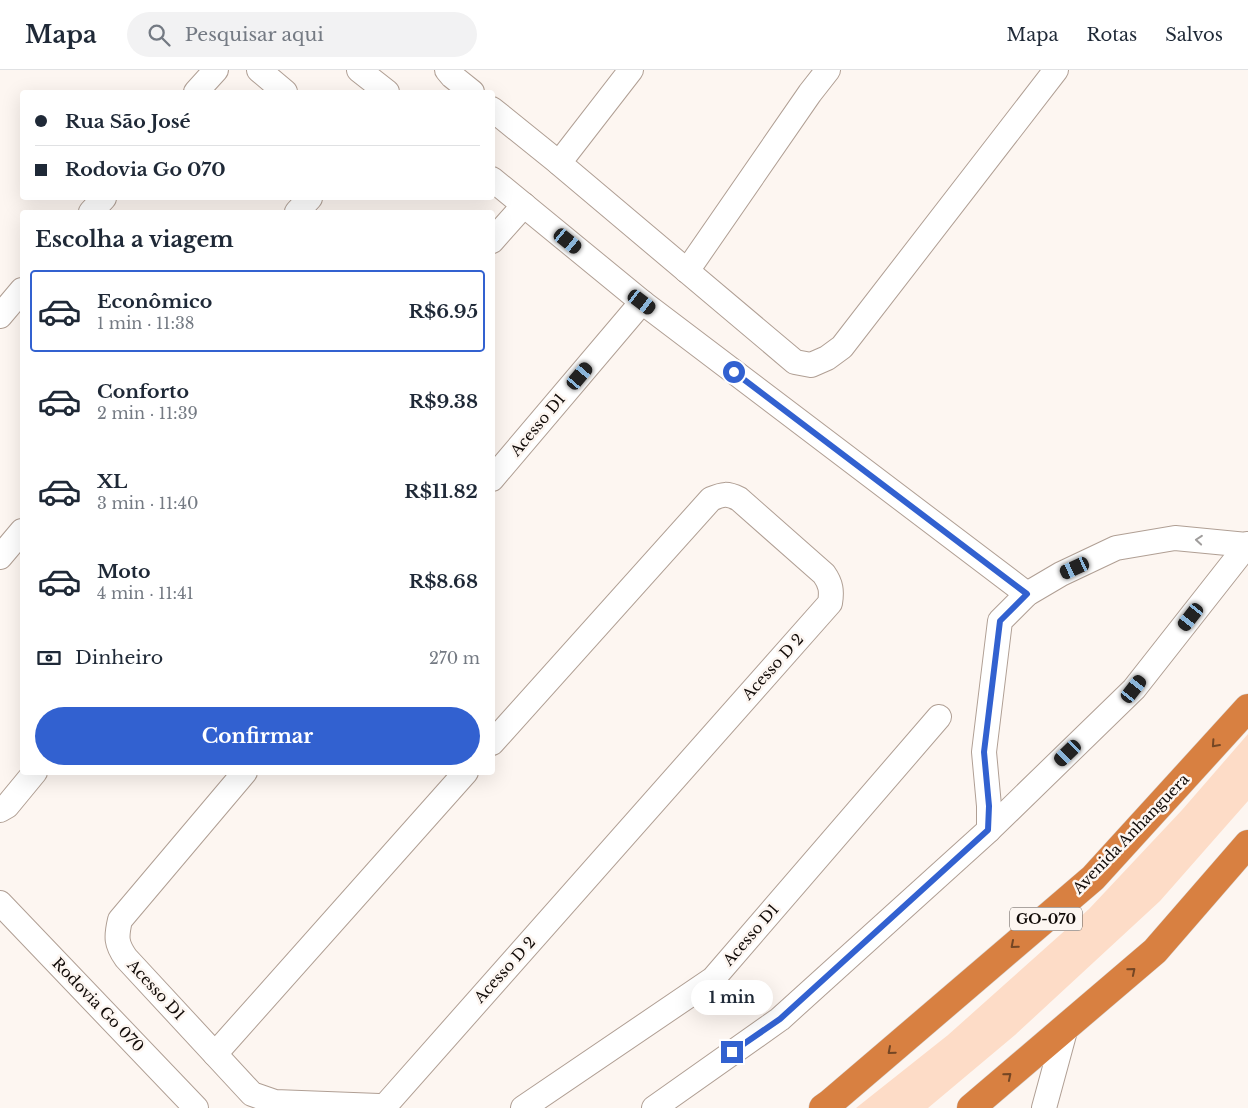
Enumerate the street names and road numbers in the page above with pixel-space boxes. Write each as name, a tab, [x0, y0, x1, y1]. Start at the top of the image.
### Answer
street label: Acesso D1	[505, 390, 569, 461]
street label: Acesso D 2	[737, 630, 807, 704]
street label: Avenida Anhanguera	[1068, 769, 1193, 898]
street label: Acesso D1	[718, 900, 783, 970]
road number: GO-070	[1010, 908, 1082, 931]
street label: Acesso D 2	[469, 933, 539, 1007]
street label: Rodovia Go 070	[48, 953, 148, 1056]
street label: Acesso D1	[123, 955, 189, 1024]

